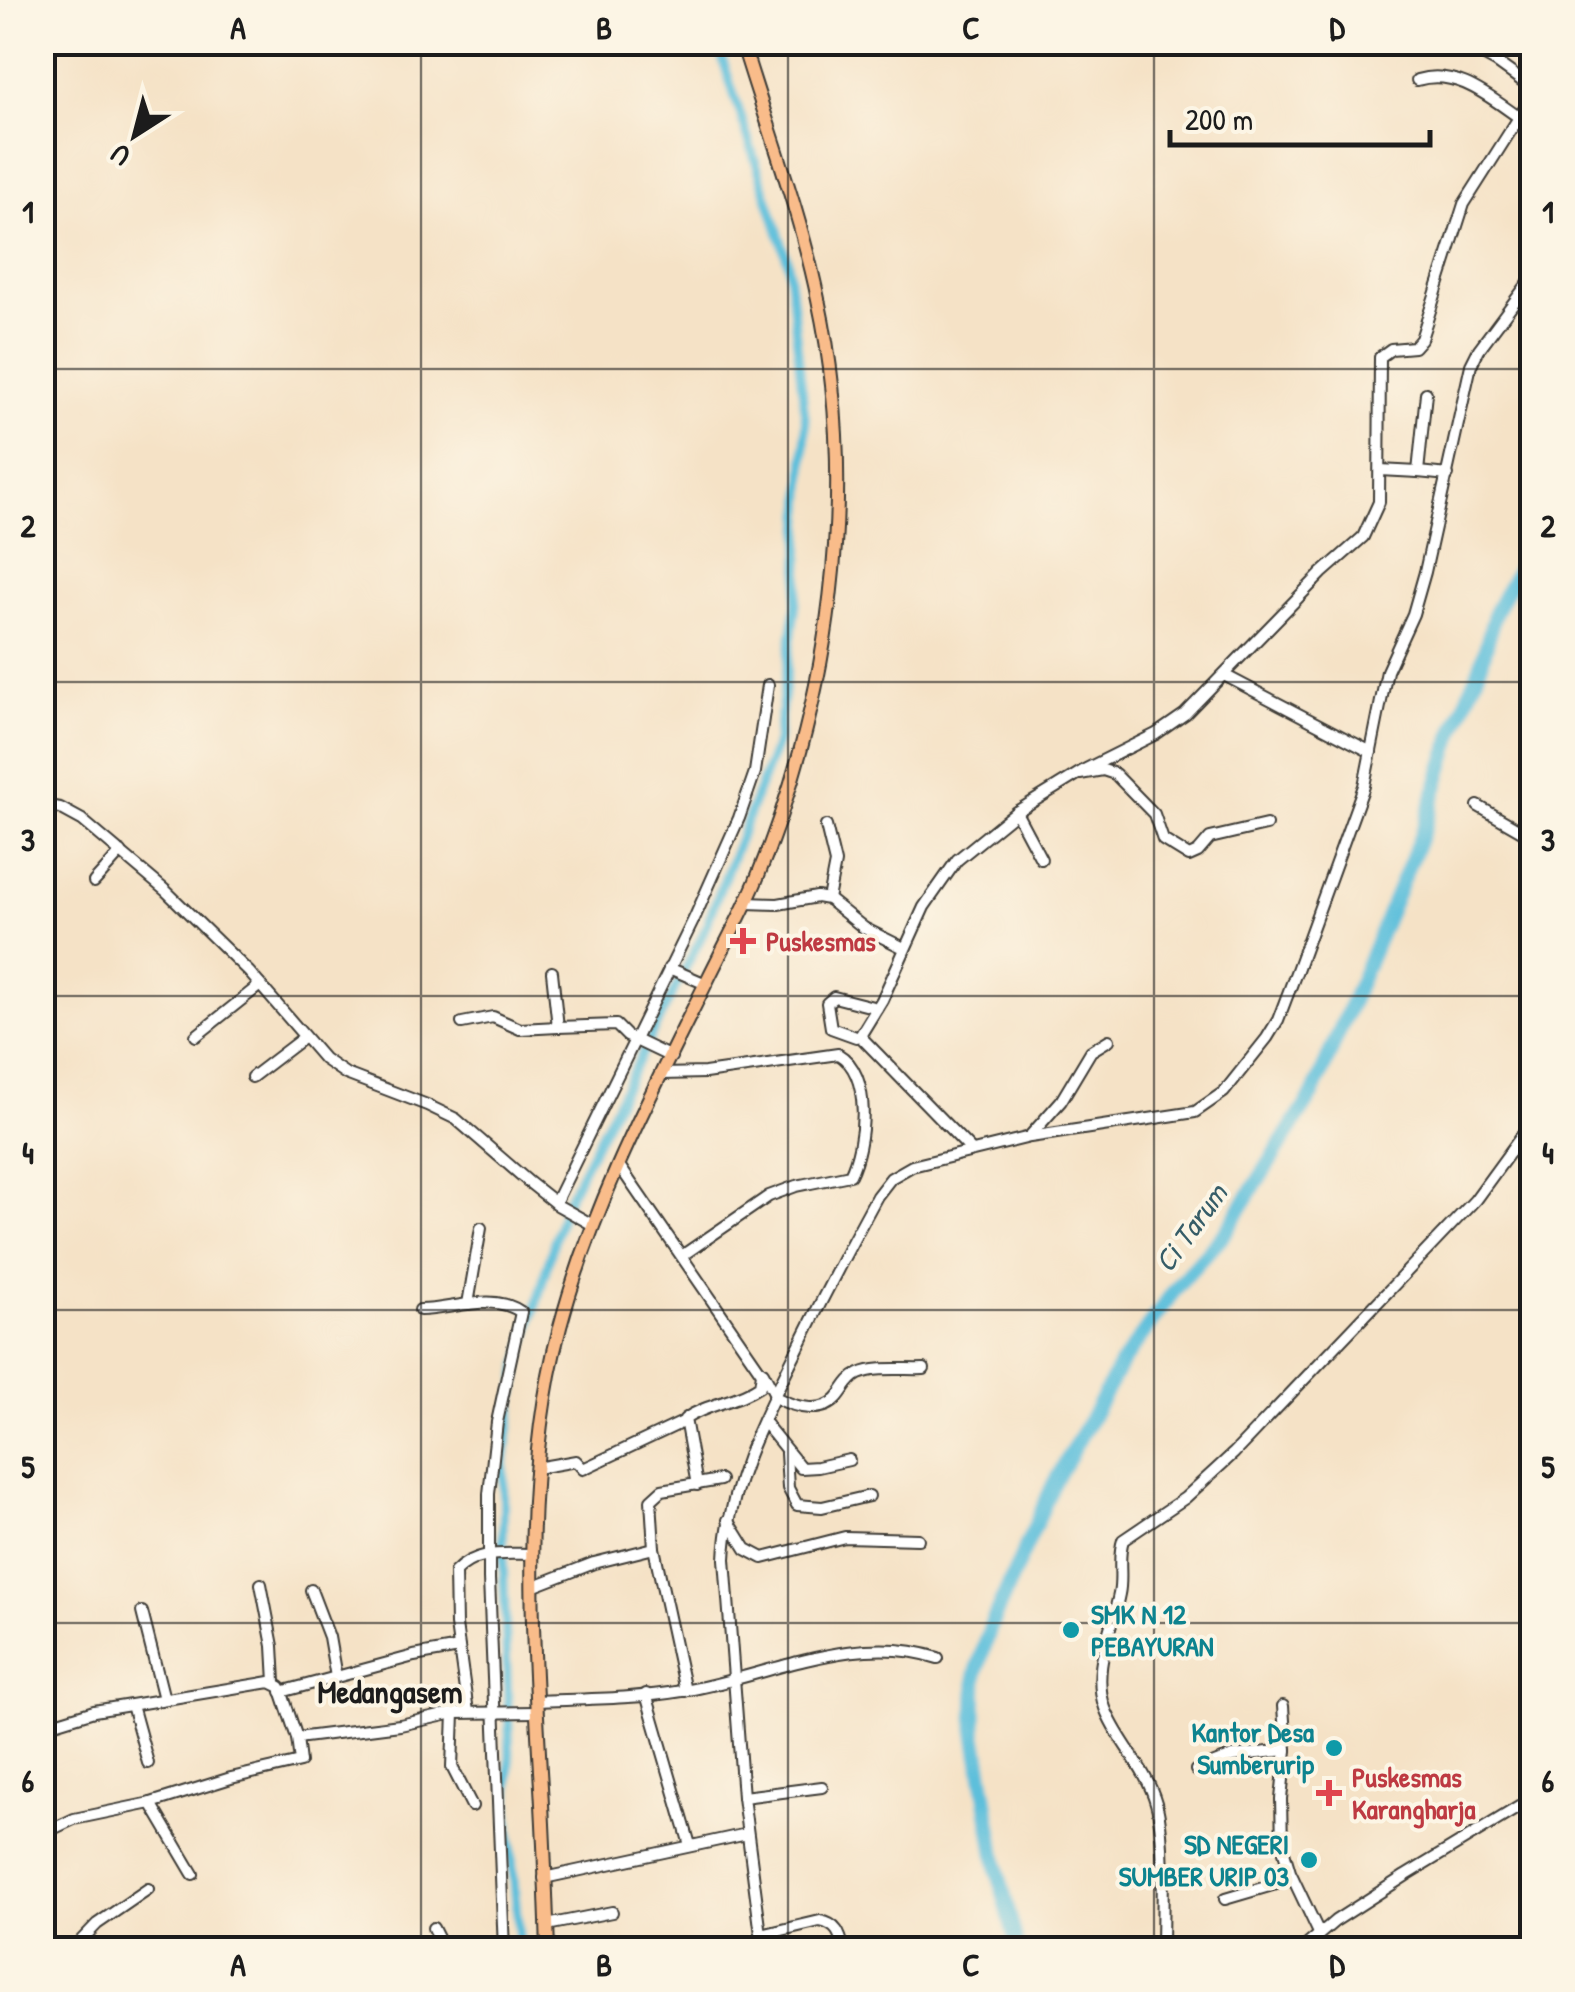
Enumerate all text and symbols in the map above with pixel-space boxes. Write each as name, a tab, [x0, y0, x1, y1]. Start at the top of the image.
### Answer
text: A	[230, 6, 246, 49]
text: B	[596, 6, 612, 49]
text: C	[962, 6, 980, 49]
text: D	[1329, 6, 1345, 49]
north arrow	[85, 85, 185, 185]
scale bar	[1170, 85, 1430, 147]
text: 200 m	[1185, 99, 1253, 139]
text: U	[103, 135, 138, 175]
text: 1	[22, 190, 34, 233]
text: 1	[1542, 190, 1554, 233]
text: 2	[21, 504, 37, 547]
text: 2	[1541, 504, 1557, 547]
text: 3	[21, 818, 35, 861]
text: 3	[1541, 818, 1555, 861]
place label: Puskesmas	[766, 922, 876, 960]
marker: Puskesmas	[730, 928, 756, 954]
text: 4	[22, 1131, 34, 1174]
text: 4	[1542, 1131, 1554, 1174]
water label: Ci Tarum	[1145, 1174, 1237, 1280]
text: 5	[21, 1445, 35, 1488]
text: 5	[1541, 1445, 1555, 1488]
place label: SMK N 12 PEBAYURAN	[1091, 1595, 1214, 1665]
marker: SMK N 12 PEBAYURAN	[1060, 1619, 1082, 1641]
district label: Medangasem	[318, 1670, 463, 1714]
place label: Kantor Desa Sumberurip	[1191, 1713, 1315, 1784]
marker: Kantor Desa Sumberurip	[1323, 1737, 1345, 1759]
place label: Puskesmas Karangharja	[1352, 1758, 1476, 1829]
text: 6	[22, 1759, 35, 1802]
text: 6	[1542, 1759, 1555, 1802]
marker: Puskesmas Karangharja	[1316, 1780, 1342, 1806]
place label: SD NEGERI SUMBER URIP 03	[1119, 1825, 1289, 1895]
marker: SD NEGERI SUMBER URIP 03	[1298, 1849, 1320, 1871]
text: A	[230, 1943, 246, 1986]
text: B	[596, 1943, 612, 1986]
text: C	[962, 1943, 980, 1986]
text: D	[1329, 1943, 1345, 1986]

